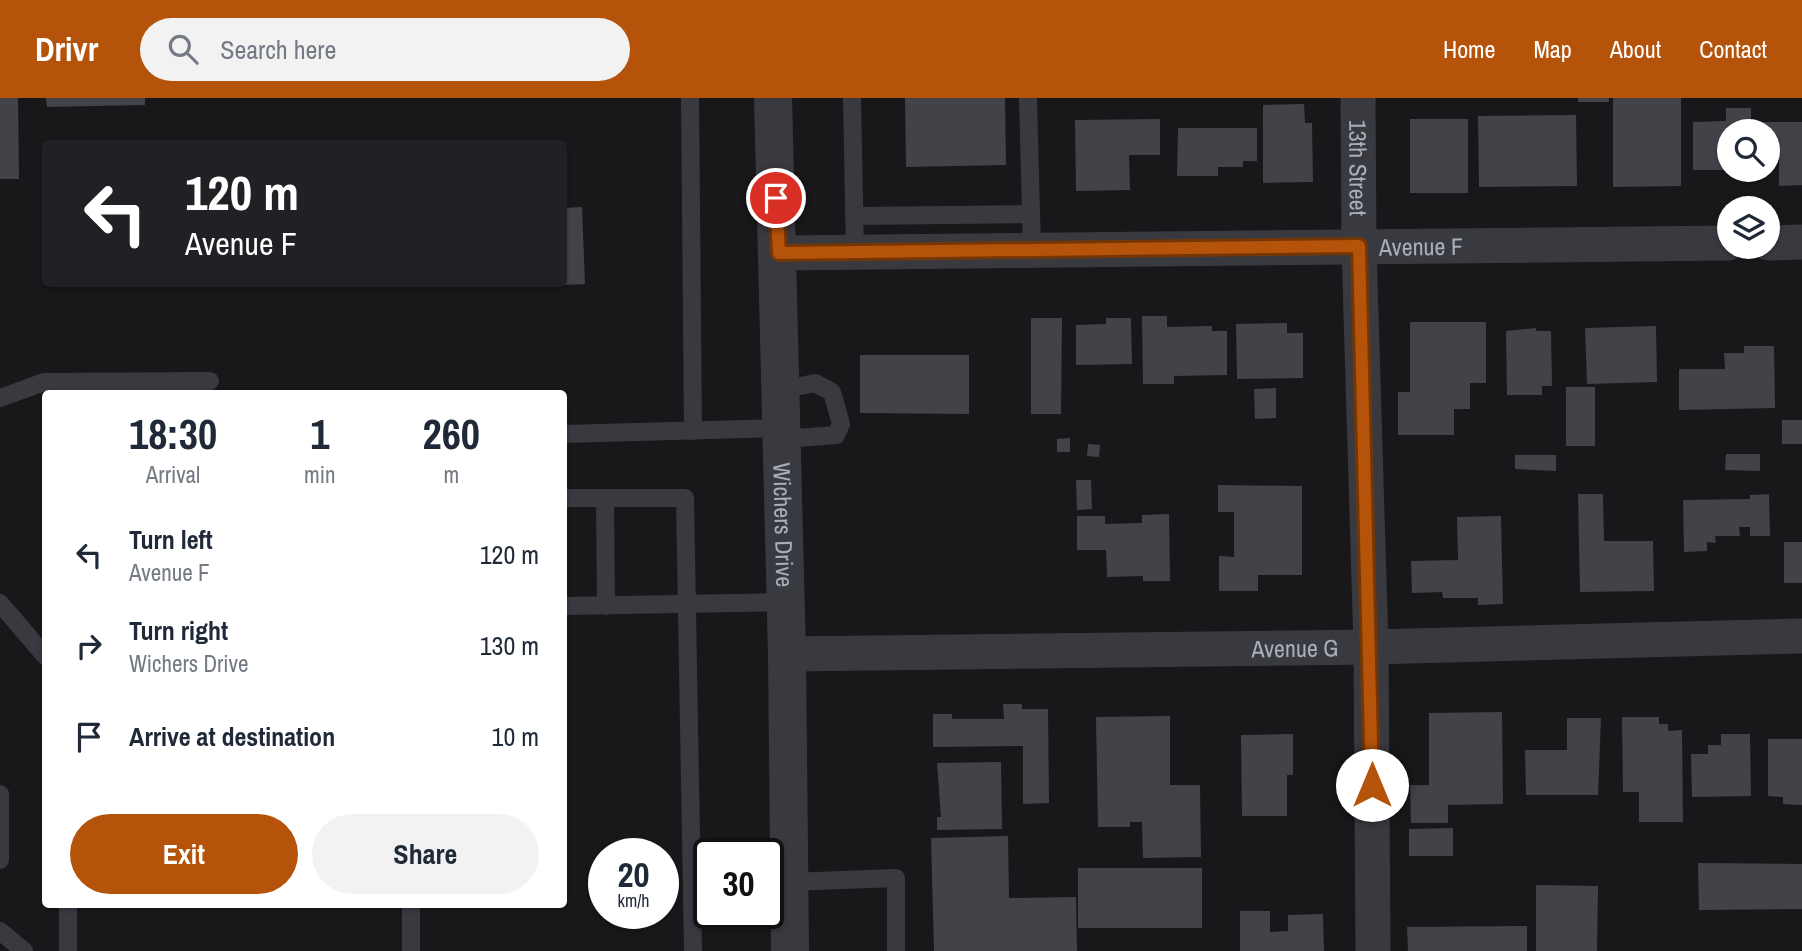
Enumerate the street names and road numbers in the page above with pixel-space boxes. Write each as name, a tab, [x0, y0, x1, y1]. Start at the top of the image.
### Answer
street label: 13th Street	[1342, 120, 1375, 217]
street label: Avenue F	[1378, 230, 1463, 263]
street label: Wichers Drive	[766, 462, 801, 588]
street label: Avenue G	[1250, 631, 1339, 664]

